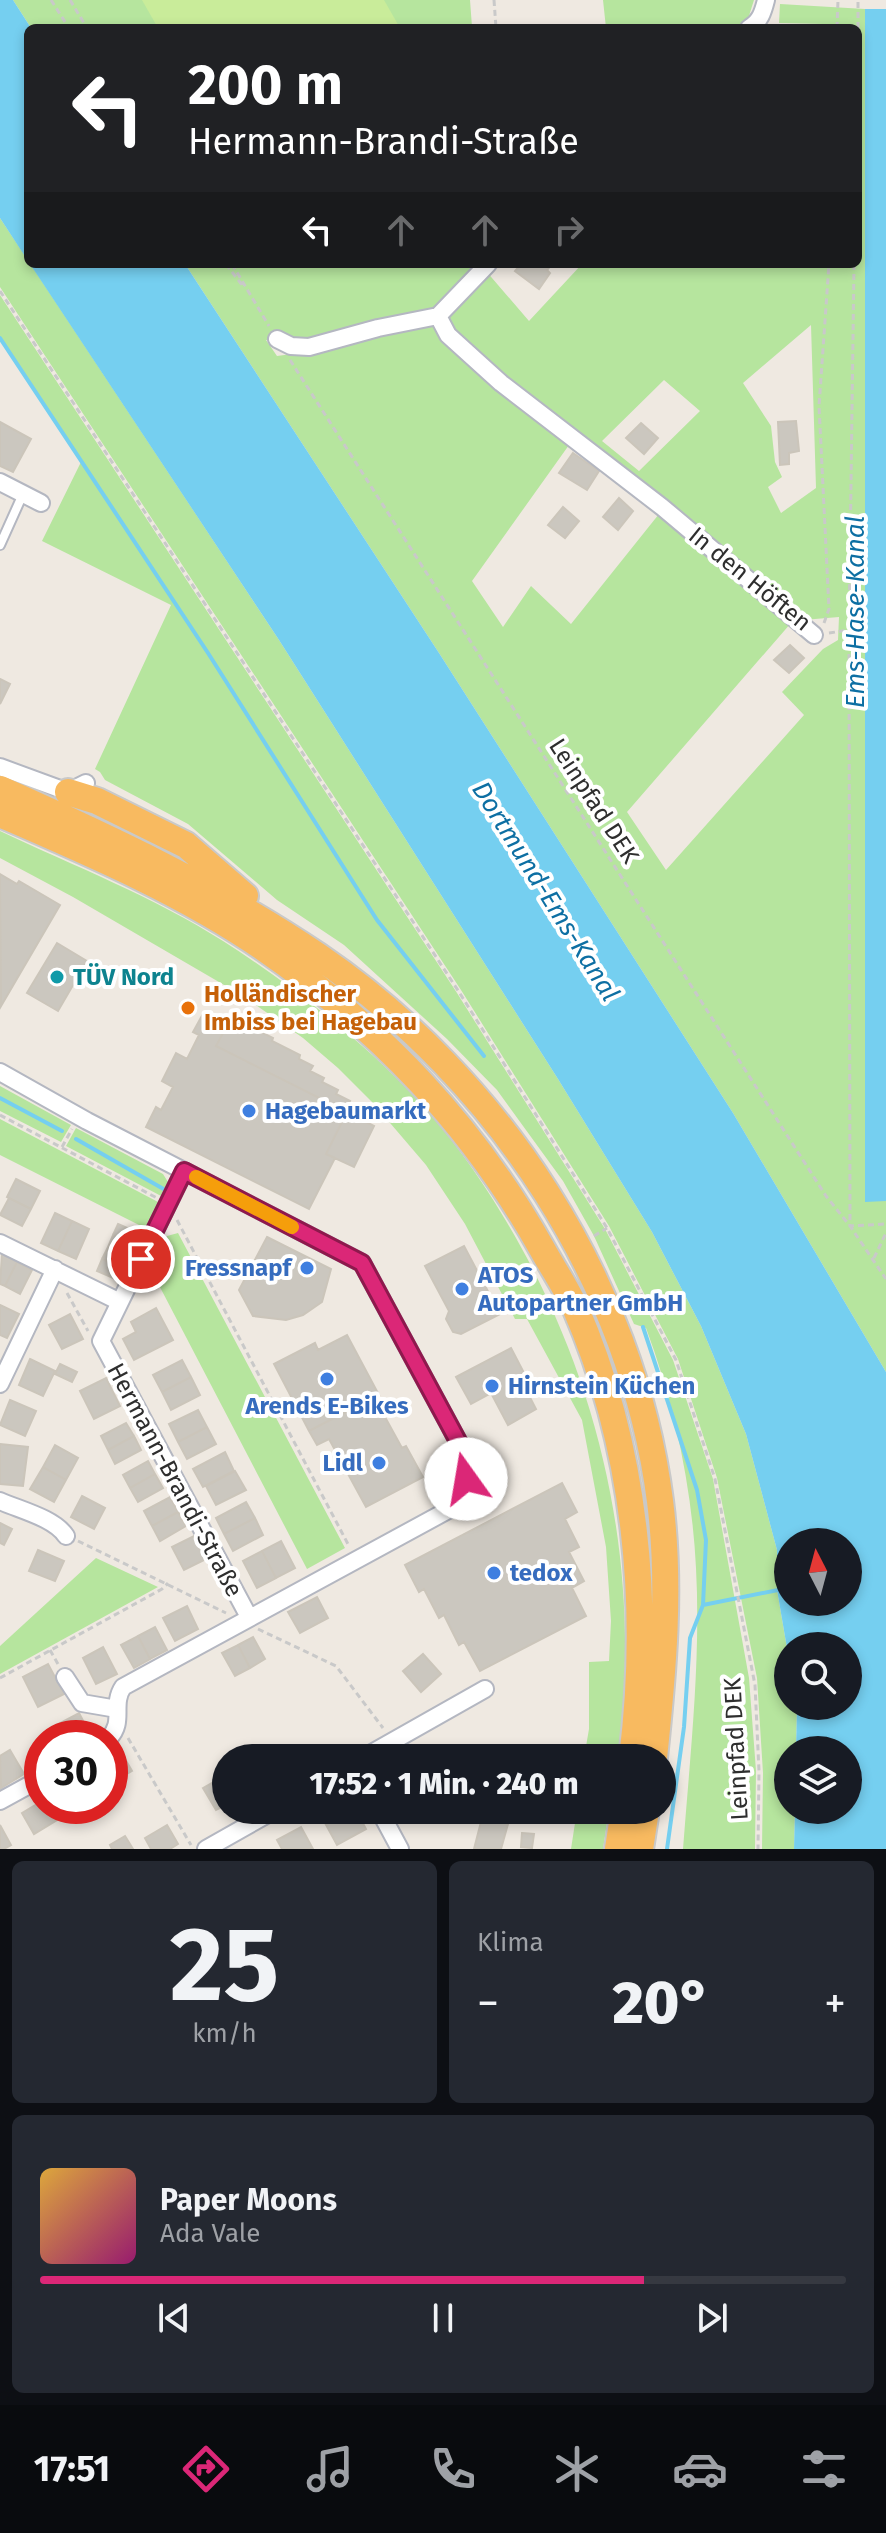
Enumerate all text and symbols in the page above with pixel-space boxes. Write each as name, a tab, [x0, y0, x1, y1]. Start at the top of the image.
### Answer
text: 200 m	[188, 52, 343, 119]
icon: left	[56, 56, 160, 160]
text: Hermann-Brandi-Straße	[188, 120, 579, 164]
icon: left	[295, 208, 339, 252]
icon: ahead	[379, 208, 423, 252]
icon: ahead	[463, 208, 507, 252]
icon: right	[547, 208, 591, 252]
water label: Ems-Hase-Kanal	[840, 516, 871, 708]
street label: In den Höften	[683, 521, 817, 637]
street label: Leinpfad DEK	[543, 733, 645, 869]
water label: Dortmund-Ems-Kanal	[465, 776, 626, 1007]
place label: TÜV Nord	[73, 963, 174, 991]
marker: TÜV Nord	[48, 968, 66, 986]
place label: Holländischer Imbiss bei Hagebau	[204, 980, 417, 1036]
marker: Holländischer Imbiss bei Hagebau	[179, 999, 197, 1017]
place label: Hagebaumarkt	[265, 1097, 427, 1125]
marker: Hagebaumarkt	[240, 1102, 258, 1120]
pin	[107, 1225, 175, 1293]
icon: arrive	[119, 1237, 163, 1281]
place label: Fressnapf	[185, 1254, 293, 1282]
marker: Fressnapf	[298, 1259, 316, 1277]
place label: ATOS Autopartner GmbH	[477, 1261, 683, 1317]
marker: ATOS Autopartner GmbH	[453, 1280, 471, 1298]
street label: Hermann-Brandi-Straße	[101, 1358, 249, 1602]
marker: Arends E-Bikes	[318, 1370, 336, 1388]
place label: Hirnstein Küchen	[508, 1372, 695, 1400]
marker: Hirnstein Küchen	[483, 1377, 501, 1395]
place label: Arends E-Bikes	[244, 1392, 409, 1420]
position arrow	[424, 1437, 508, 1521]
place label: Lidl	[322, 1449, 364, 1477]
marker: Lidl	[370, 1454, 388, 1472]
north arrow	[774, 1528, 862, 1616]
map controls	[774, 1528, 862, 1824]
place label: tedox	[510, 1559, 573, 1587]
marker: tedox	[485, 1564, 503, 1582]
button: search	[774, 1632, 862, 1720]
street label: Leinpfad DEK	[718, 1676, 754, 1821]
speed limit sign: 30	[24, 1720, 128, 1824]
button: layers	[774, 1736, 862, 1824]
text: 17:52 · 1 Min. · 240 m	[310, 1766, 578, 1802]
text: 25	[170, 1903, 279, 2028]
text: Klima	[477, 1927, 544, 1958]
text: 20°	[612, 1967, 711, 2039]
text: −	[477, 1977, 499, 2030]
text: +	[824, 1977, 846, 2030]
text: km/h	[192, 2018, 257, 2049]
text: Paper Moons	[160, 2182, 337, 2218]
text: Ada Vale	[160, 2218, 260, 2249]
icon: previous	[152, 2296, 196, 2340]
icon: pause	[421, 2296, 465, 2340]
icon: next	[690, 2296, 734, 2340]
icon: directions	[178, 2441, 234, 2497]
icon: music	[302, 2441, 358, 2497]
icon: phone	[425, 2441, 481, 2497]
icon: climate	[549, 2441, 605, 2497]
icon: car	[672, 2441, 728, 2497]
icon: filters	[796, 2441, 852, 2497]
text: 17:51	[34, 2447, 110, 2491]

